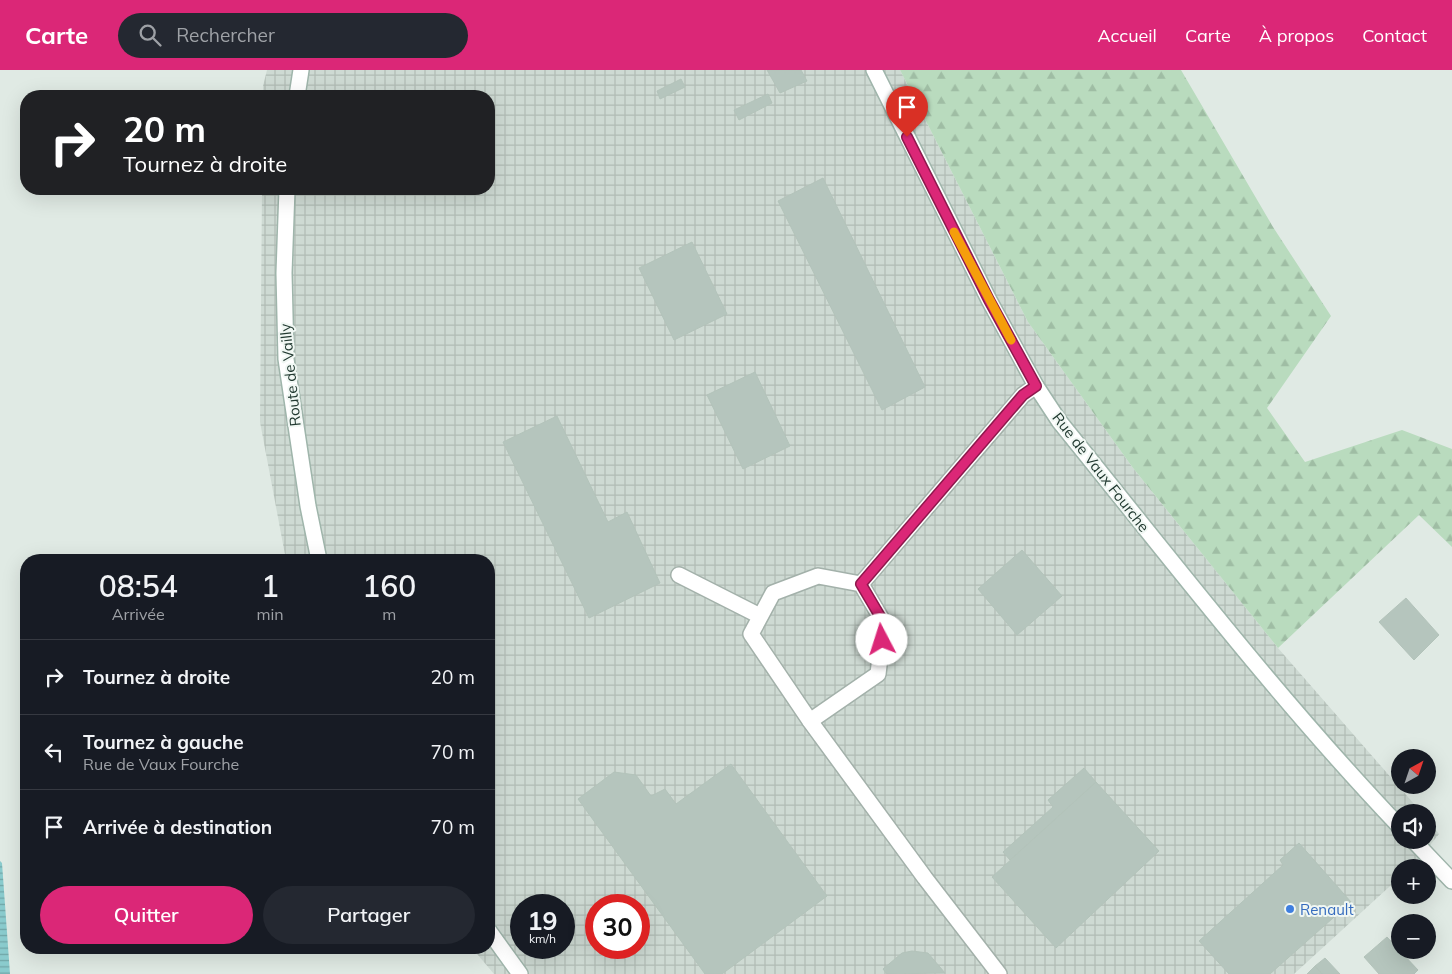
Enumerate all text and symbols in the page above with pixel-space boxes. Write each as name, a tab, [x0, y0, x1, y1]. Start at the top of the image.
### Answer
search box	[118, 13, 468, 58]
text: Carte	[25, 20, 88, 50]
icon: search	[136, 21, 164, 49]
text: Rechercher	[176, 23, 275, 47]
text: Accueil	[1097, 24, 1157, 47]
text: Carte	[1185, 24, 1231, 47]
text: À propos	[1259, 24, 1334, 47]
text: Contact	[1362, 24, 1427, 47]
pin	[886, 86, 928, 137]
icon: arrive	[893, 93, 921, 121]
text: 20 m	[123, 107, 206, 151]
icon: right	[40, 110, 105, 175]
text: Tournez à droite	[123, 150, 287, 178]
street label: Route de Vailly	[275, 323, 305, 427]
street label: Rue de Vaux Fourche	[1048, 408, 1154, 536]
text: 08:54	[99, 567, 178, 605]
text: 1	[261, 567, 279, 605]
text: 160	[362, 567, 416, 605]
text: Arrivée	[112, 604, 165, 624]
text: min	[256, 604, 284, 624]
text: m	[382, 604, 396, 624]
position arrow	[855, 613, 907, 665]
icon: right	[40, 663, 68, 691]
text: Tournez à droite	[83, 665, 230, 689]
text: 20 m	[431, 665, 475, 689]
text: Tournez à gauche	[83, 730, 244, 754]
icon: left	[40, 738, 68, 766]
text: 70 m	[431, 740, 475, 764]
north arrow	[1391, 749, 1436, 794]
map controls	[1391, 749, 1436, 959]
text: Rue de Vaux Fourche	[83, 754, 239, 774]
button: sound	[1391, 804, 1436, 849]
icon: arrive	[40, 813, 68, 841]
text: Arrivée à destination	[83, 815, 272, 839]
text: 70 m	[431, 815, 475, 839]
button: +	[1391, 859, 1436, 904]
button: Quitter	[40, 886, 253, 944]
button: Partager	[263, 886, 475, 944]
speed limit sign: 30	[585, 894, 650, 959]
place label: Renault	[1300, 900, 1354, 919]
marker: Renault	[1284, 903, 1296, 915]
text: 19	[527, 905, 558, 936]
button: −	[1391, 914, 1436, 959]
text: km/h	[529, 931, 556, 946]

